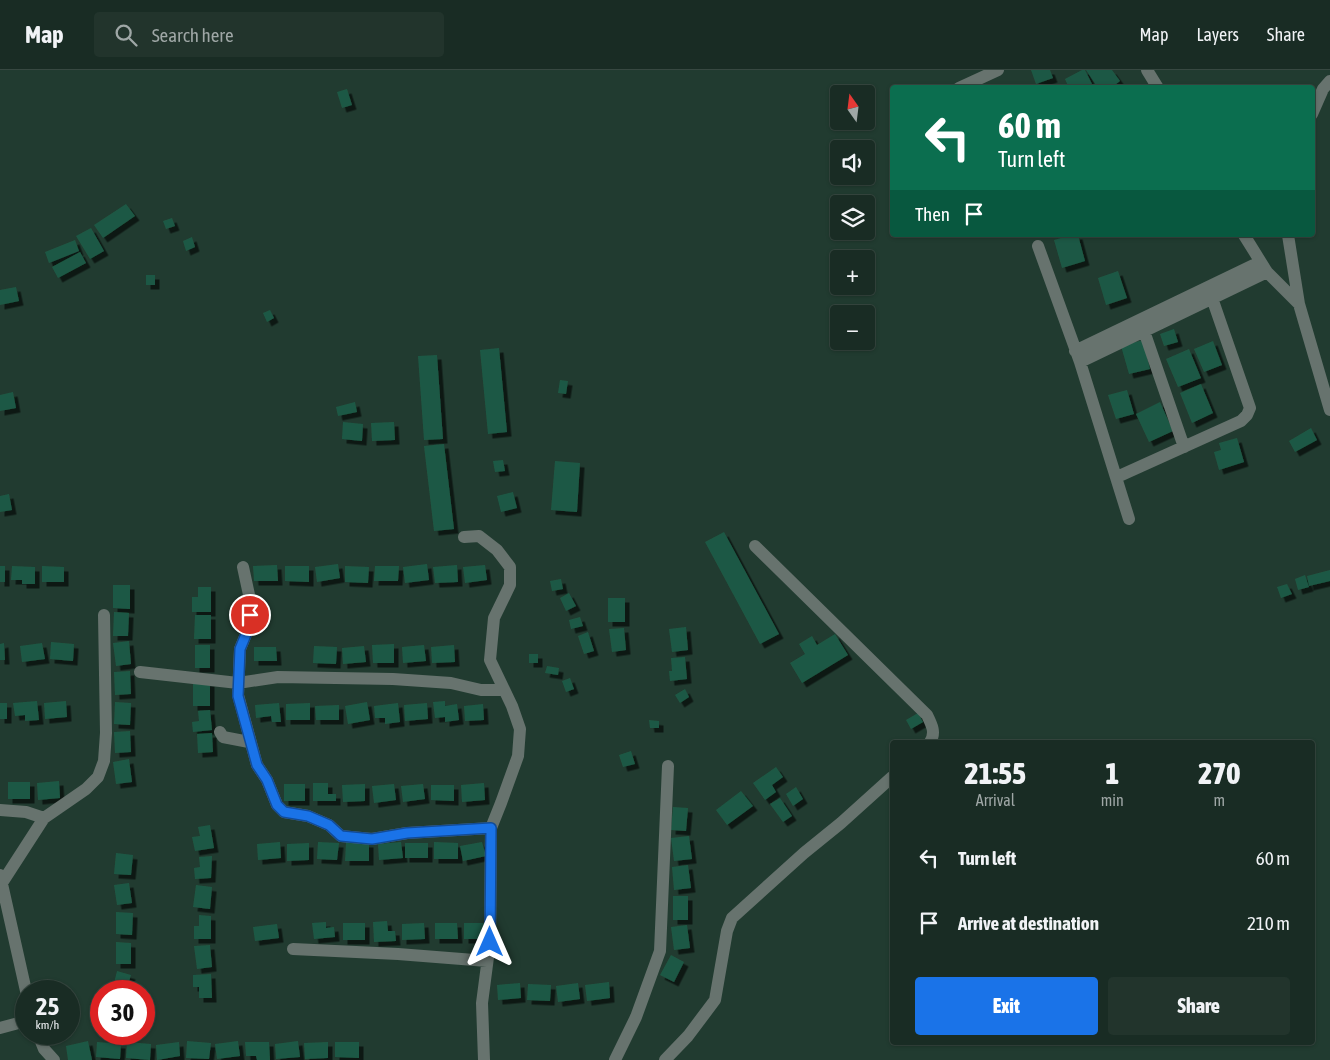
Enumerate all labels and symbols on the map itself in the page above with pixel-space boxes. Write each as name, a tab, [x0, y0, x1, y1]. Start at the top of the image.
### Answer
north arrow	[830, 85, 875, 130]
pin	[229, 594, 271, 636]
position arrow	[463, 915, 515, 967]
speed limit sign: 30	[90, 980, 155, 1045]

